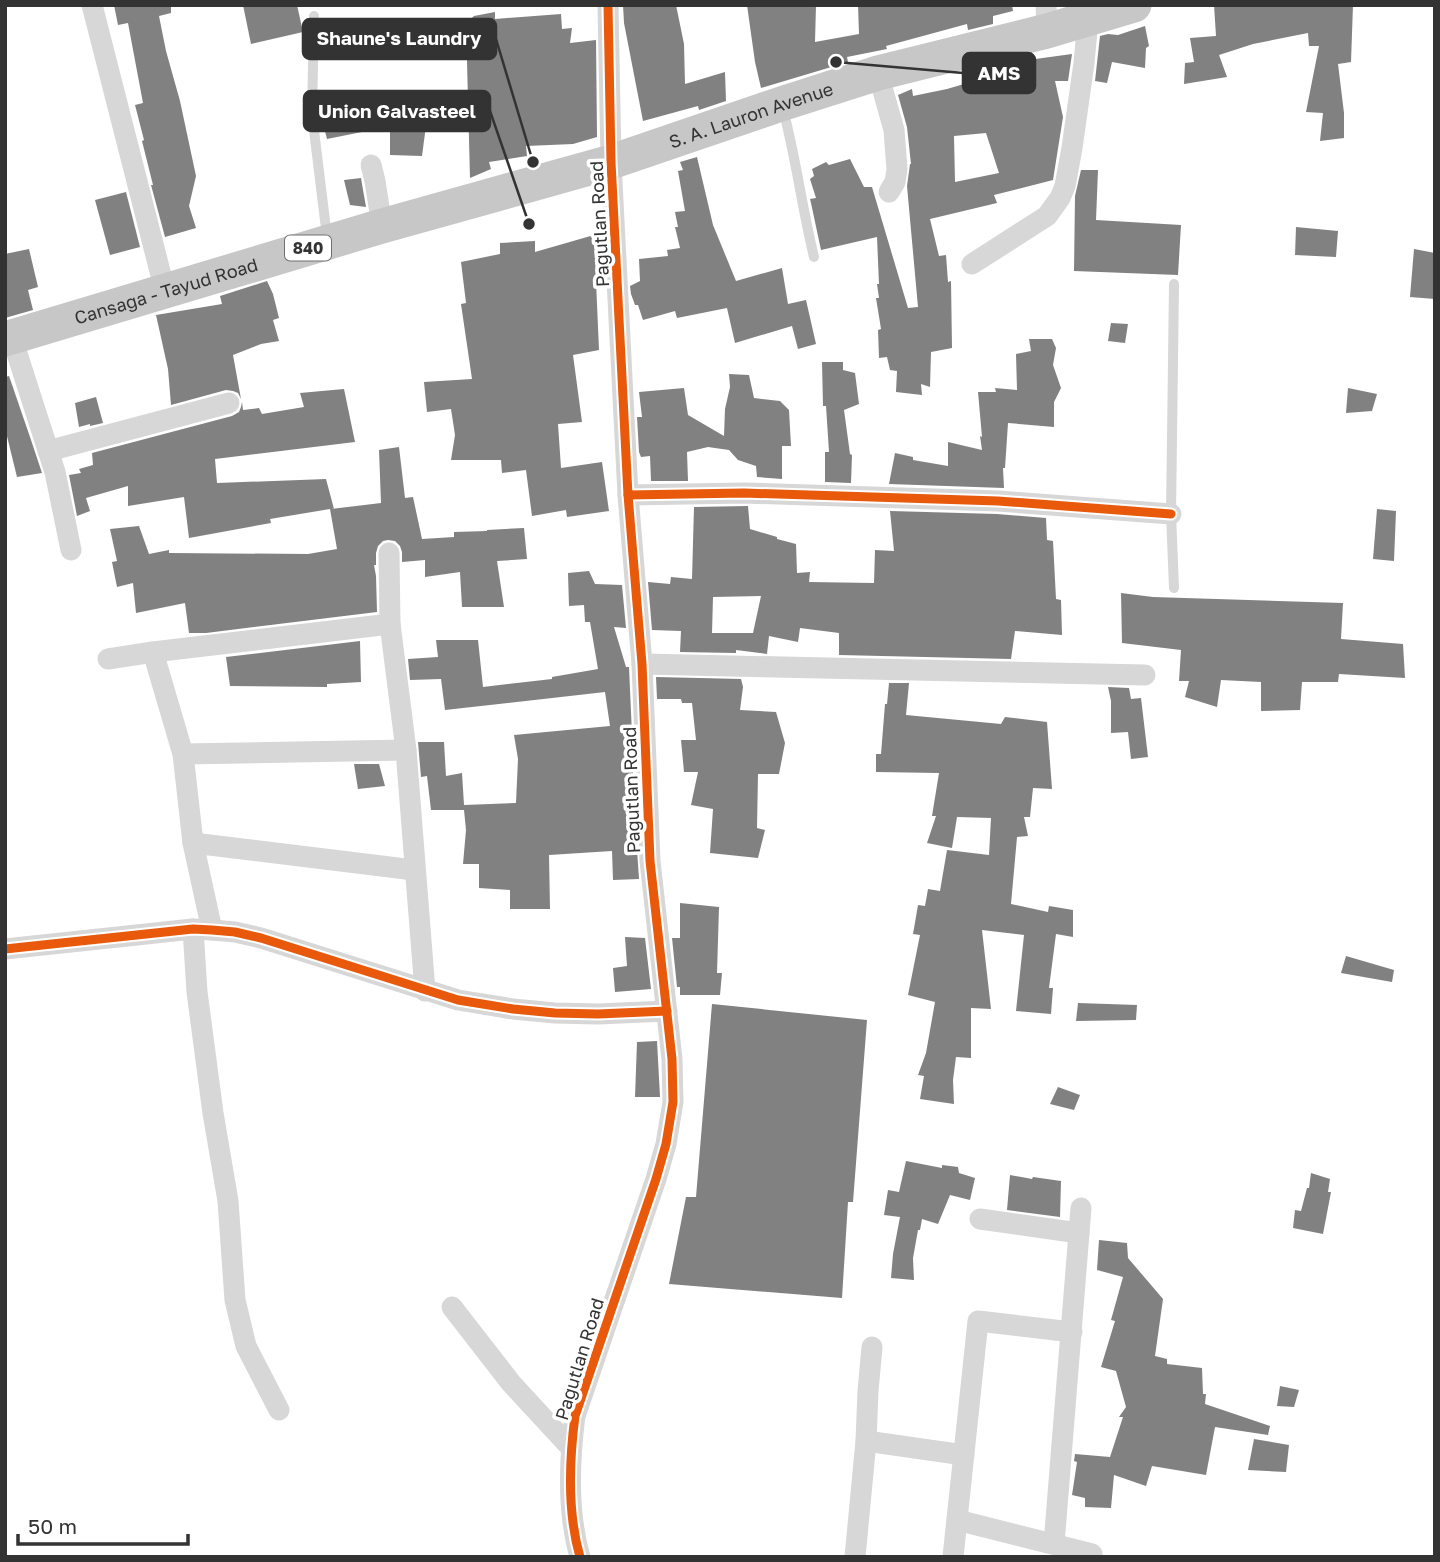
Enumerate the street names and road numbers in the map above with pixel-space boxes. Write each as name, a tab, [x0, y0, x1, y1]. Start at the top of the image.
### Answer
street label: S. A. Lauron Avenue	[666, 77, 836, 152]
street label: Pagutlan Road	[585, 160, 613, 288]
road number: 840	[285, 236, 331, 260]
street label: Cansaga - Tayud Road	[72, 253, 260, 329]
street label: Pagutlan Road	[618, 726, 644, 854]
street label: Pagutlan Road	[550, 1295, 608, 1423]

